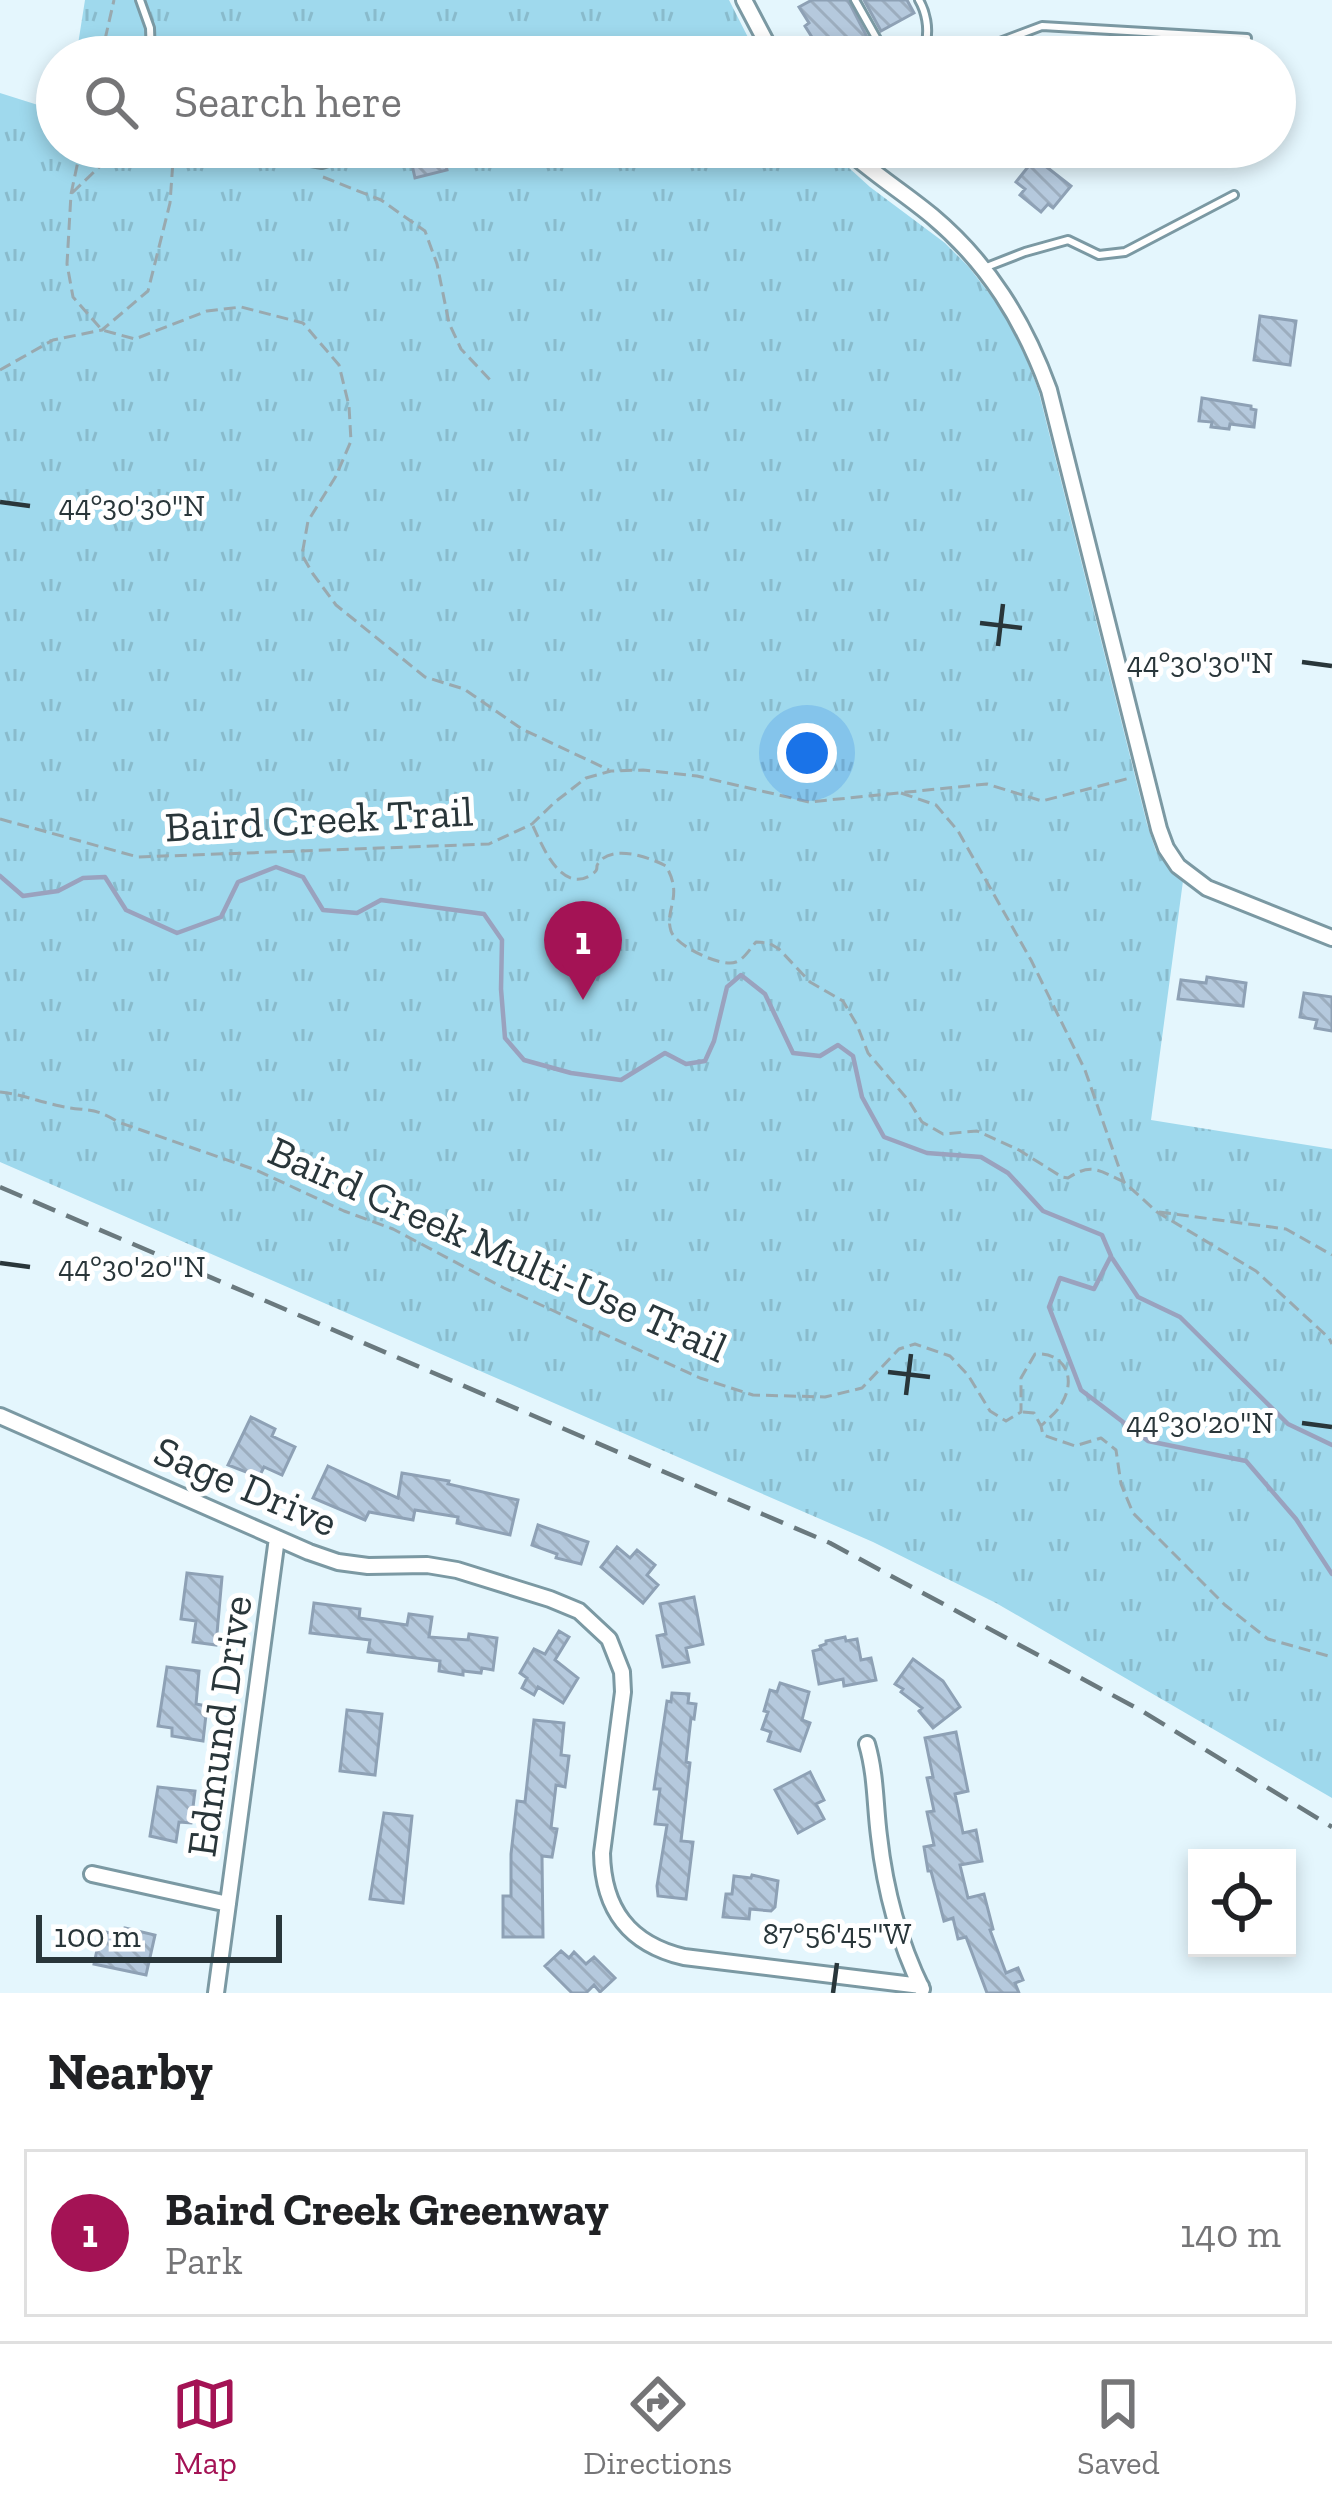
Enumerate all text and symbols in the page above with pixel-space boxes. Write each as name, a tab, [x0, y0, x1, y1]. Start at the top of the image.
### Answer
search box	[36, 36, 1296, 168]
icon: search	[78, 69, 144, 135]
text: Search here	[174, 75, 402, 129]
text: 44°30'30"N	[59, 488, 205, 524]
text: 44°30'30"N	[1127, 645, 1273, 681]
your location	[777, 723, 837, 783]
street label: Baird Creek Trail	[163, 785, 475, 853]
pin: 1	[544, 901, 622, 1000]
street label: Baird Creek Multi-Use Trail	[261, 1125, 735, 1373]
text: 44°30'20"N	[58, 1249, 206, 1285]
text: 44°30'20"N	[1126, 1405, 1274, 1441]
street label: Sage Drive	[147, 1425, 345, 1547]
street label: Edmund Drive	[175, 1592, 263, 1860]
map controls	[1188, 1849, 1296, 1957]
button: locate	[1188, 1849, 1296, 1957]
scale bar	[36, 1909, 282, 1962]
text: 100 m	[54, 1916, 141, 1955]
text: 87°56'45"W	[763, 1916, 911, 1952]
text: Nearby	[48, 2041, 213, 2102]
text: Baird Creek Greenway	[165, 2183, 609, 2237]
text: 1	[82, 2210, 98, 2257]
text: 140 m	[1180, 2210, 1281, 2257]
text: Park	[165, 2237, 242, 2284]
tab: Map	[172, 2371, 238, 2482]
tab: Directions	[583, 2371, 732, 2482]
tab: Saved	[1077, 2371, 1160, 2482]

